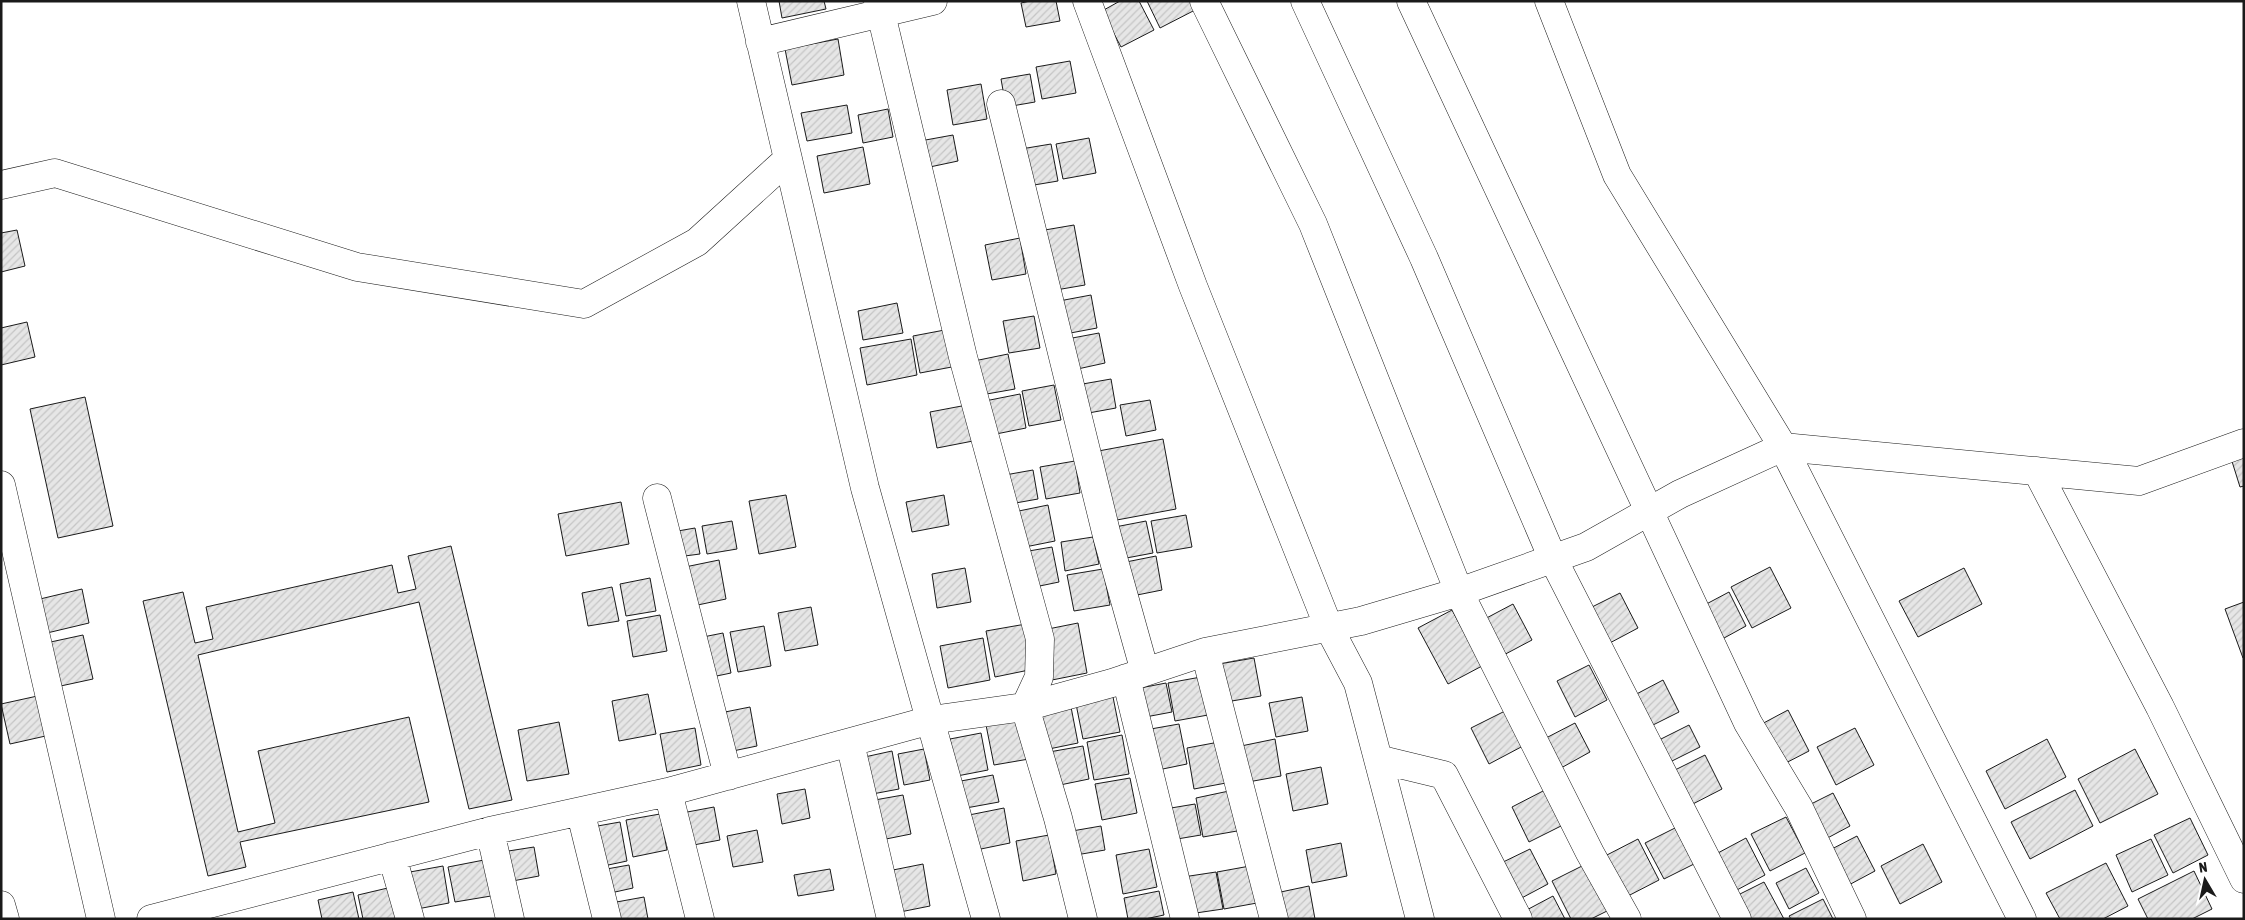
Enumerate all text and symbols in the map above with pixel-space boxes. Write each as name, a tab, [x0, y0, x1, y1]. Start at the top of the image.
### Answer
north arrow	[2180, 855, 2230, 905]
text: N	[2198, 859, 2208, 876]

